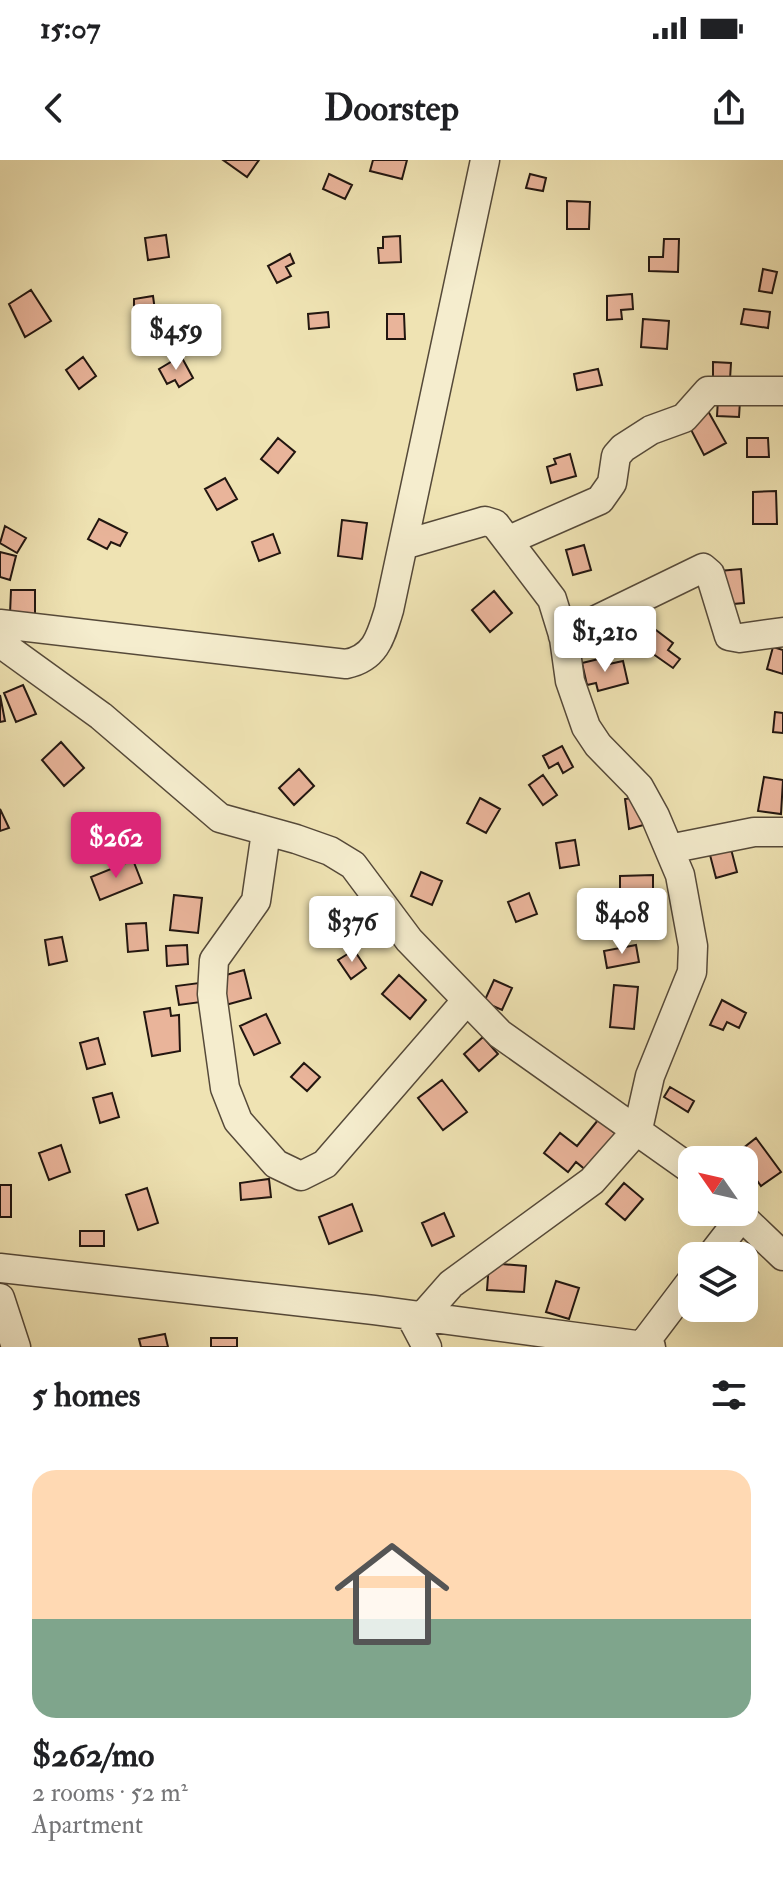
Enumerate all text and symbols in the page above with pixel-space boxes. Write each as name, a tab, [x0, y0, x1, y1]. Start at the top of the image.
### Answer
text: 15:07	[40, 10, 100, 47]
icon: back	[32, 86, 76, 130]
text: Doorstep	[324, 86, 459, 131]
icon: share	[707, 86, 751, 130]
pin: $459	[129, 304, 223, 372]
text: $459	[149, 314, 203, 346]
pin: $1,210	[540, 606, 670, 674]
text: $1,210	[572, 616, 638, 648]
pin: $262	[69, 812, 163, 880]
text: $262	[89, 822, 143, 854]
pin: $408	[575, 888, 669, 956]
pin: $376	[305, 896, 399, 964]
text: $408	[595, 898, 649, 930]
text: $376	[327, 906, 377, 938]
north arrow	[678, 1146, 758, 1226]
map controls	[678, 1146, 758, 1322]
button: layers	[678, 1242, 758, 1322]
icon: filters	[707, 1373, 751, 1417]
text: 5 homes	[32, 1374, 140, 1417]
icon: home	[320, 1522, 464, 1666]
text: $262/mo	[32, 1734, 154, 1777]
text: 2 rooms · 52 m²	[32, 1777, 188, 1809]
text: Apartment	[32, 1809, 143, 1841]

